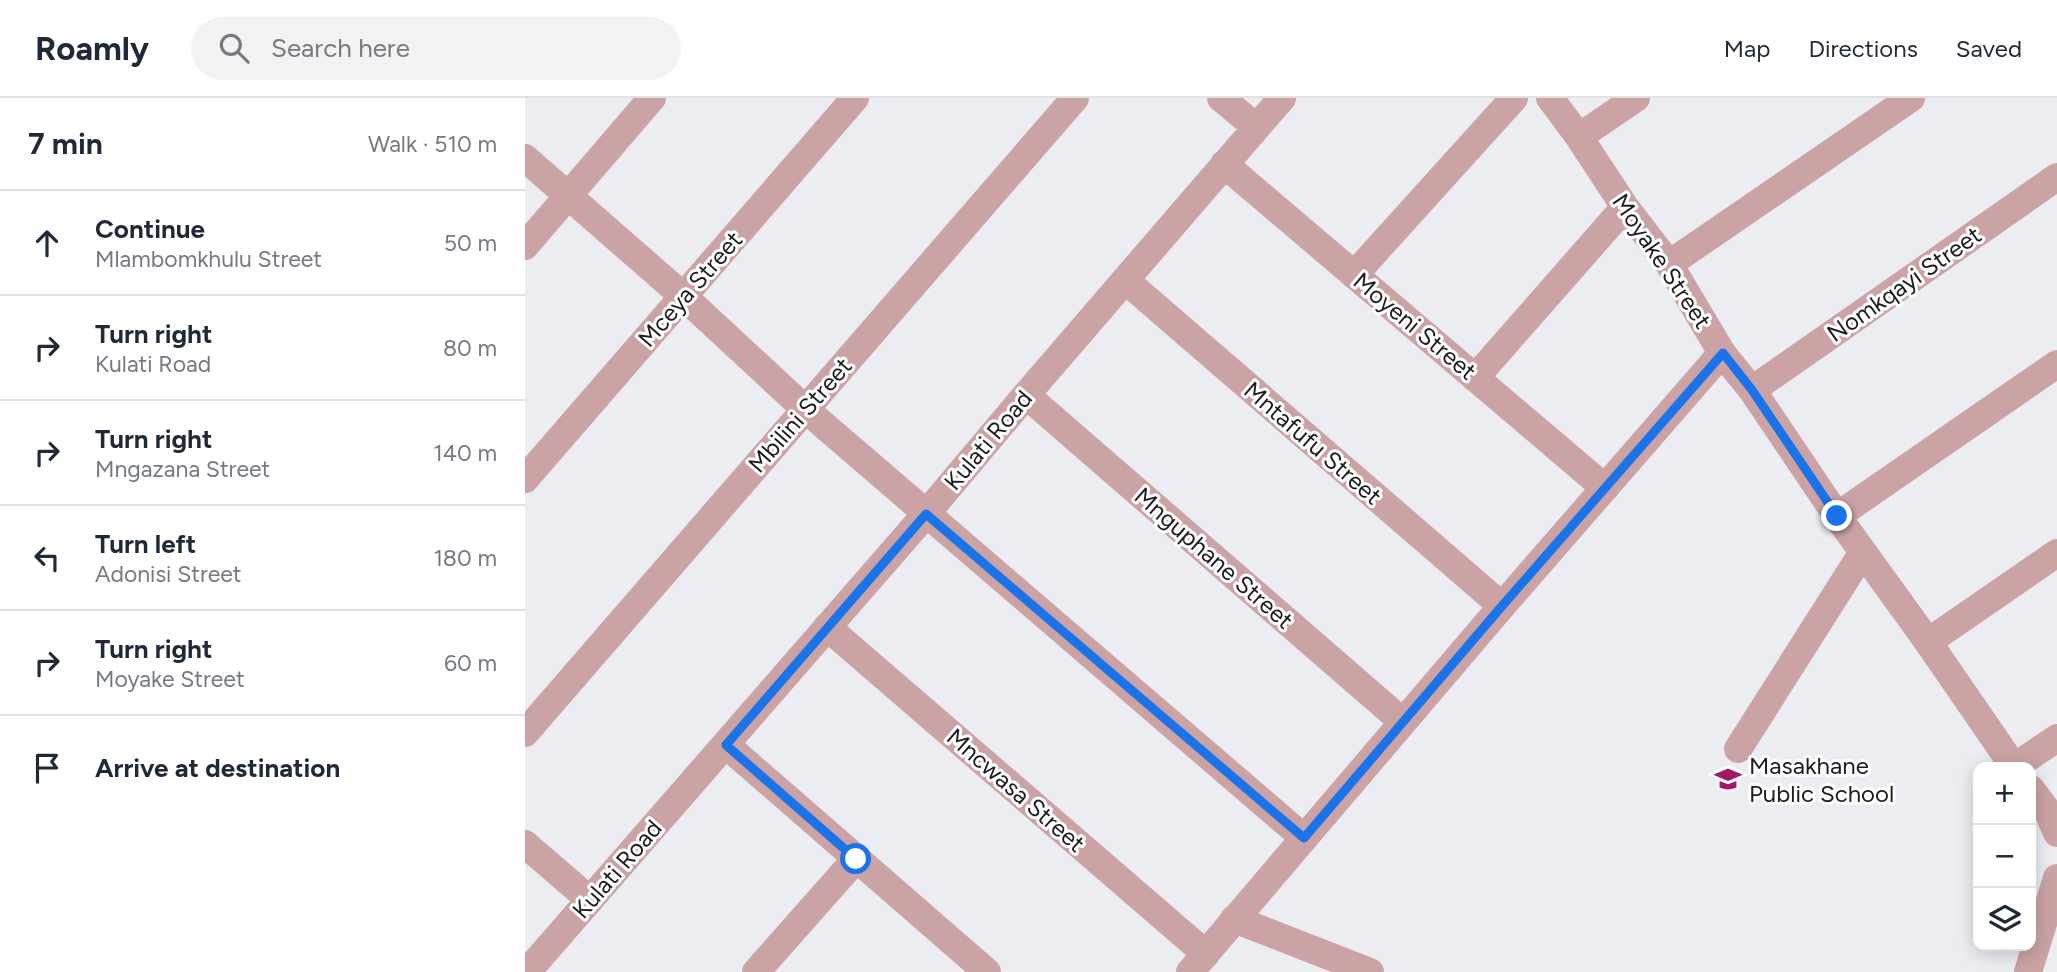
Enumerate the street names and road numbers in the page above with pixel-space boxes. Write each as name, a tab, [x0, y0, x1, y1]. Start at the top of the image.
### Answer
street label: Moyake Street	[1606, 188, 1718, 334]
street label: Nomkqayi Street	[1821, 220, 1987, 348]
street label: Mceya Street	[632, 225, 748, 353]
street label: Moyeni Street	[1348, 266, 1482, 386]
street label: Mbilini Street	[742, 352, 858, 478]
street label: Mntafufu Street	[1238, 375, 1388, 511]
street label: Kulati Road	[938, 384, 1038, 496]
street label: Mnguphane Street	[1129, 481, 1299, 635]
street label: Mncwasa Street	[941, 722, 1091, 858]
street label: Kulati Road	[566, 814, 668, 924]

